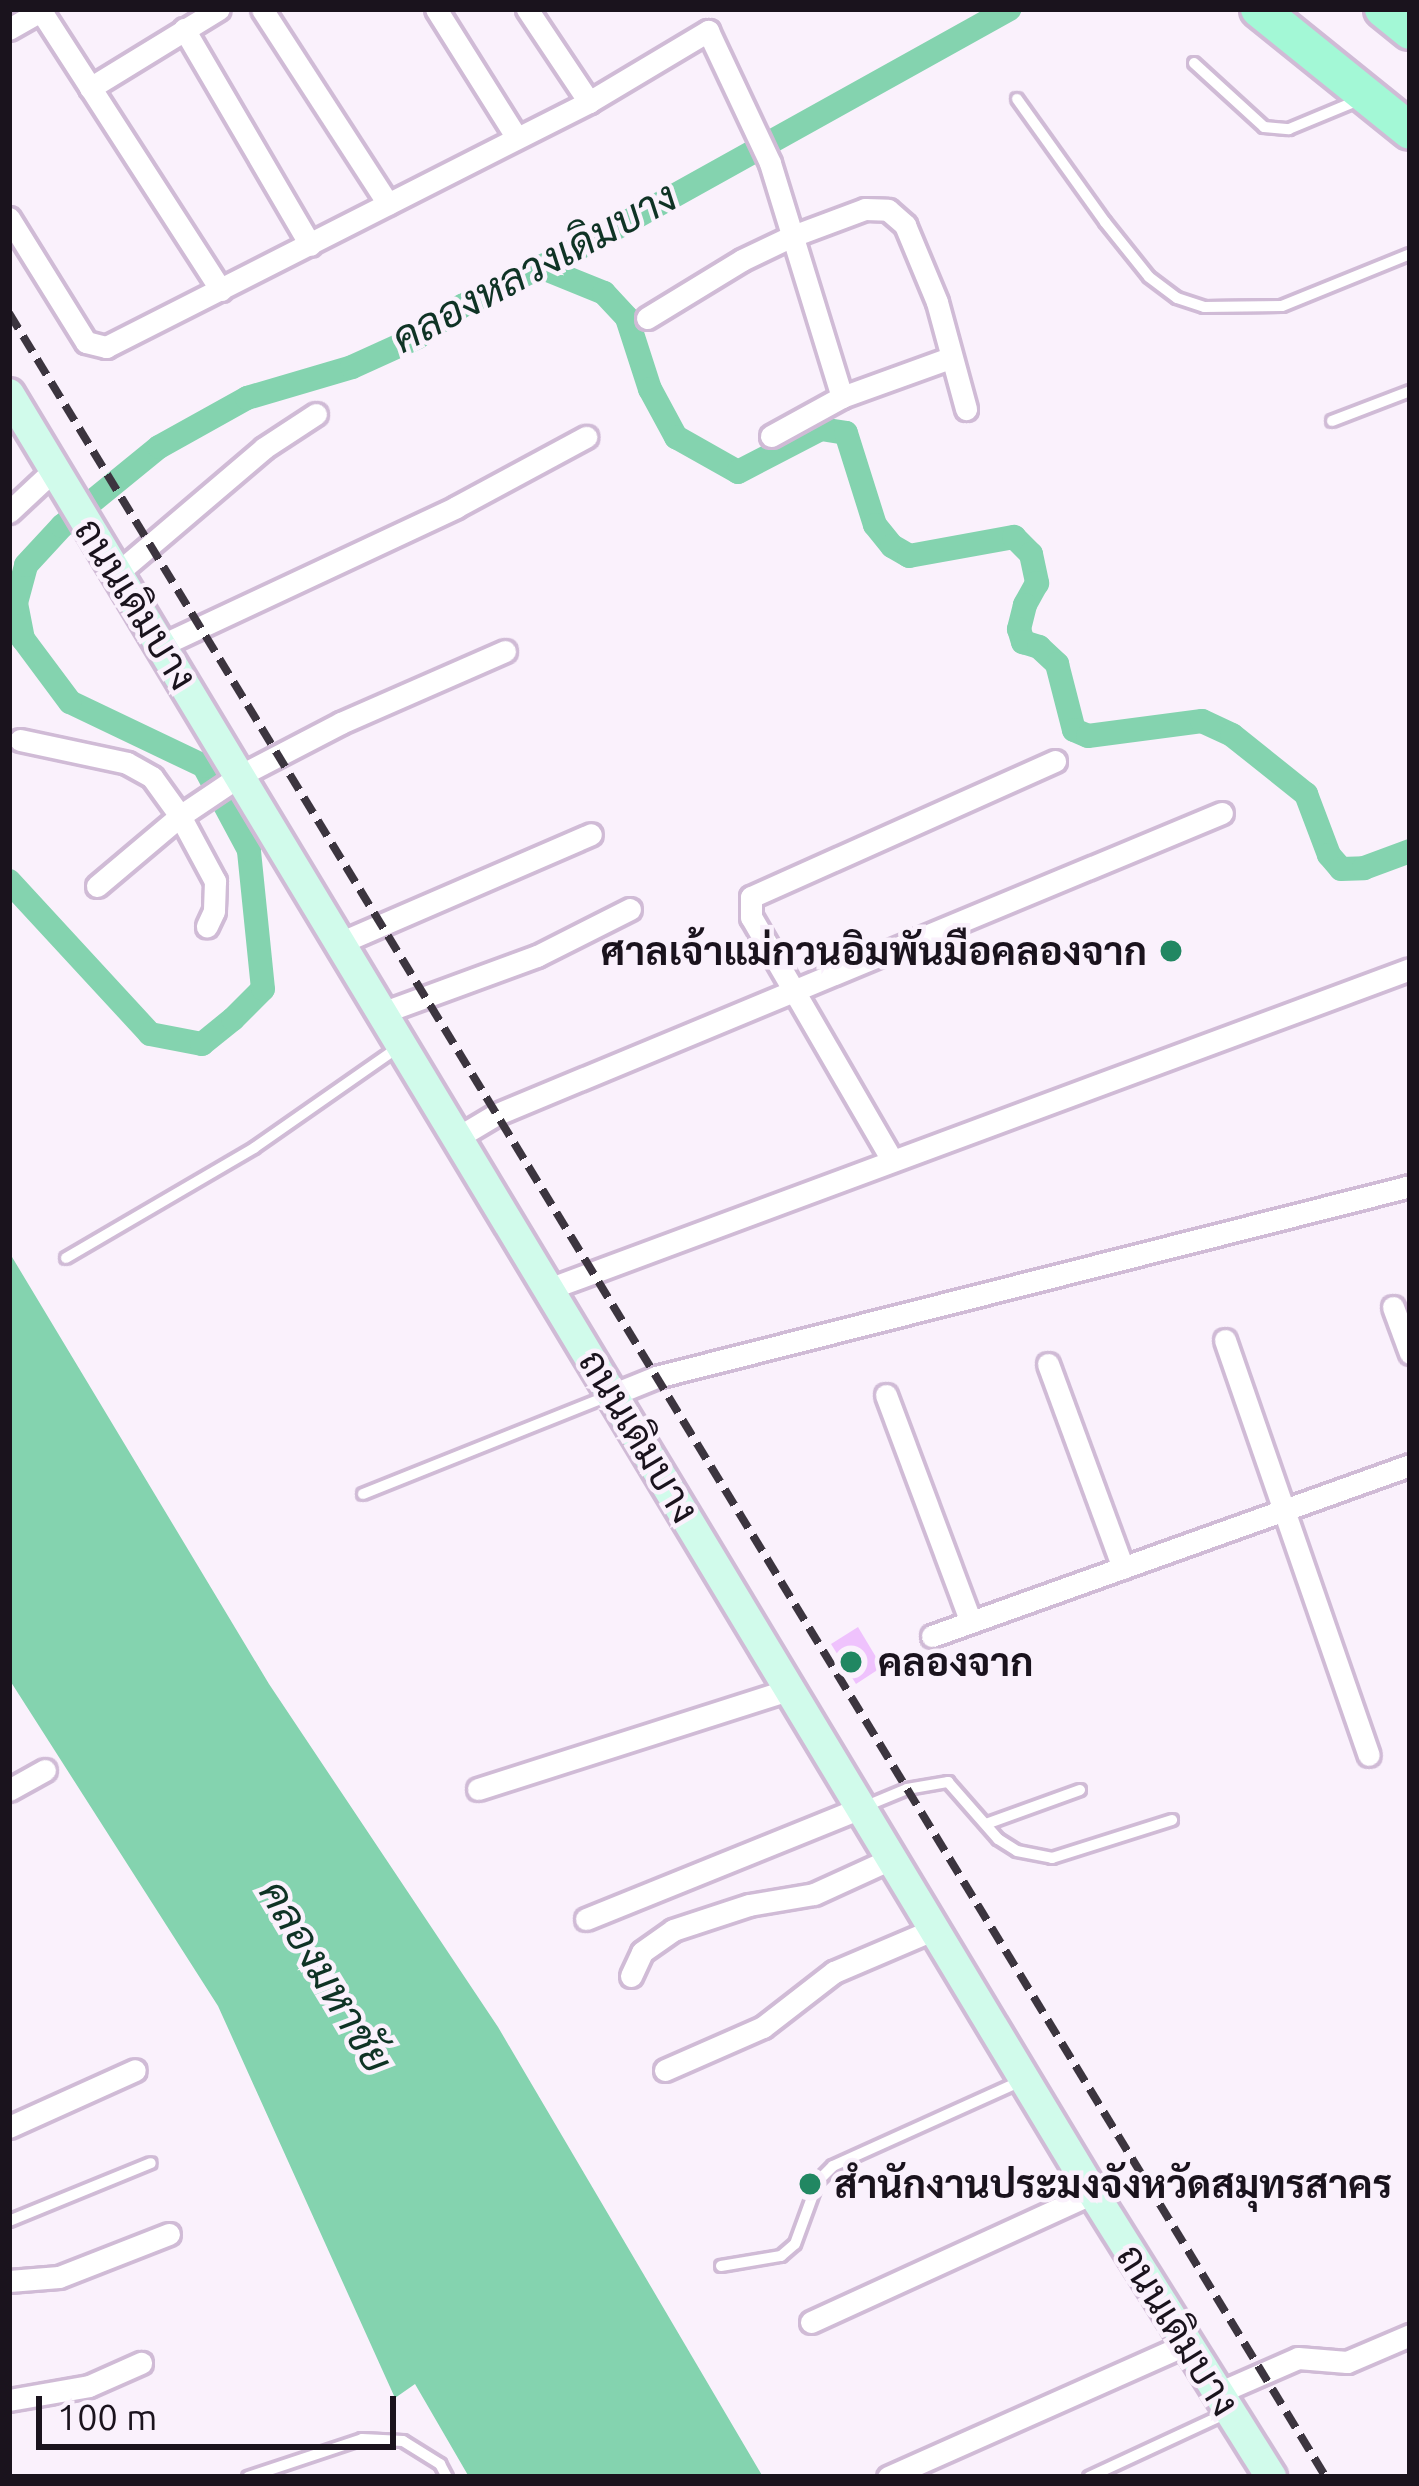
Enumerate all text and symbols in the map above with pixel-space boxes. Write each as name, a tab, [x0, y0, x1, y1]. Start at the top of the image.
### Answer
water label: คลองหลวงเดิมบาง	[383, 171, 685, 363]
street label: ถนนเดิมบาง	[65, 510, 207, 698]
place label: ศาลเจ้าแม่กวนอิมพันมือคลองจาก	[601, 928, 1147, 974]
marker: ศาลเจ้าแม่กวนอิมพันมือคลองจาก	[1158, 938, 1184, 964]
street label: ถนนเดิมบาง	[569, 1341, 709, 1531]
place label: คลองจาก	[878, 1639, 1033, 1685]
marker: คลองจาก	[835, 1646, 867, 1678]
water label: คลองมหาชัย	[249, 1871, 403, 2081]
place label: สำนักงานประมงจังหวัดสมุทรสาคร	[834, 2161, 1392, 2207]
marker: สำนักงานประมงจังหวัดสมุทรสาคร	[797, 2171, 823, 2197]
street label: ถนนเดิมบาง	[1107, 2236, 1249, 2424]
scale bar	[42, 2372, 402, 2446]
text: 100 m	[57, 2396, 157, 2437]

